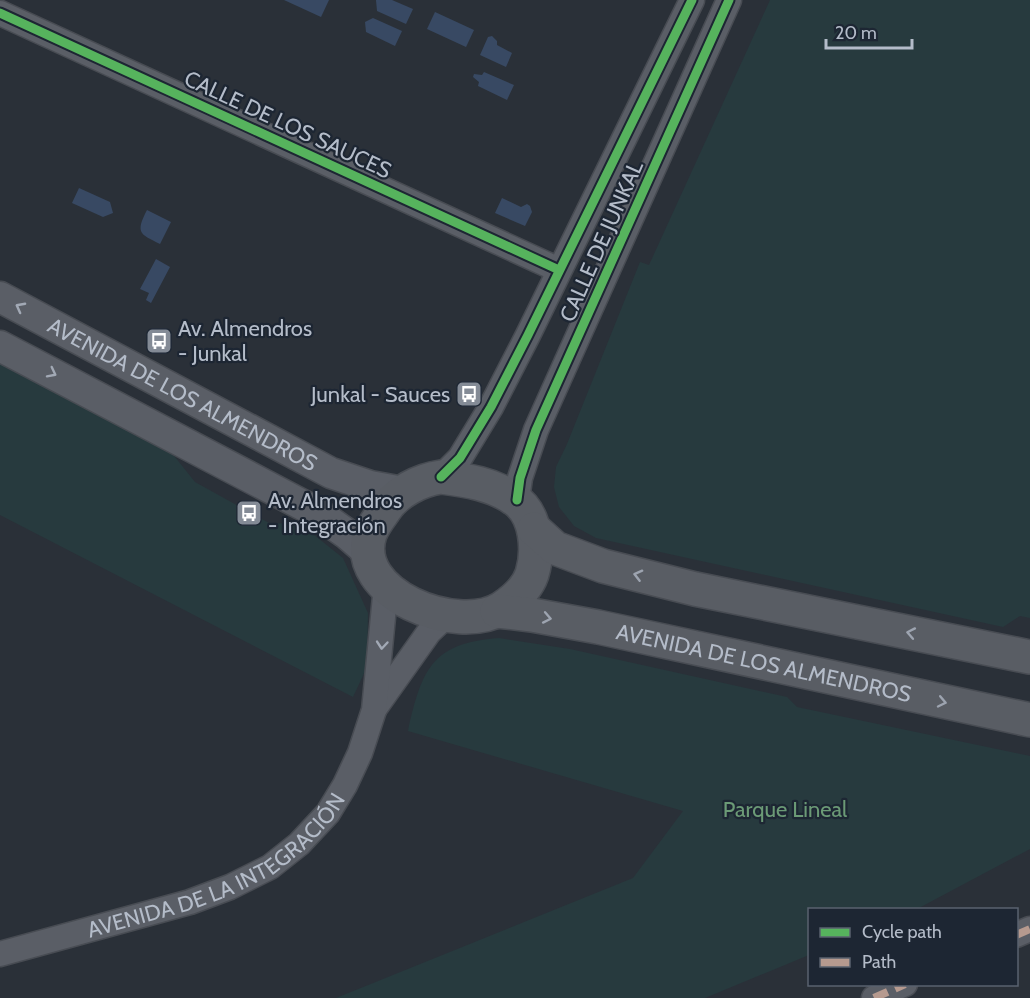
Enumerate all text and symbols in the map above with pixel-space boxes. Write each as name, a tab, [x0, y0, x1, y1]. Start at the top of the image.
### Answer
scale bar	[826, 12, 912, 50]
text: 20 m	[835, 22, 877, 44]
street label: CALLE DE LOS SAUCES	[180, 65, 396, 184]
street label: CALLE DE JUNKAL	[554, 156, 649, 326]
one-way arrow	[16, 303, 26, 314]
street label: AVENIDA DE LOS ALMENDROS	[43, 312, 322, 477]
place label: Av. Almendros - Junkal	[178, 315, 312, 367]
bus stop icon: Av. Almendros - Junkal	[144, 326, 174, 356]
one-way arrow	[46, 366, 57, 378]
bus stop icon: Junkal - Sauces	[454, 379, 484, 409]
place label: Junkal - Sauces	[310, 381, 450, 408]
place label: Av. Almendros - Integración	[268, 487, 402, 539]
bus stop icon: Av. Almendros - Integración	[234, 498, 264, 528]
one-way arrow	[634, 569, 644, 582]
one-way arrow	[542, 611, 552, 624]
street label: AVENIDA DE LOS ALMENDROS	[614, 618, 914, 708]
one-way arrow	[906, 627, 916, 640]
one-way arrow	[375, 640, 388, 649]
one-way arrow	[937, 694, 947, 707]
street label: AVENIDA DE LA INTEGRACIÓN	[84, 788, 351, 943]
park label: Parque Lineal	[723, 796, 848, 823]
legend	[808, 908, 1018, 986]
text: Cycle path	[862, 921, 942, 943]
text: Path	[862, 951, 896, 973]

